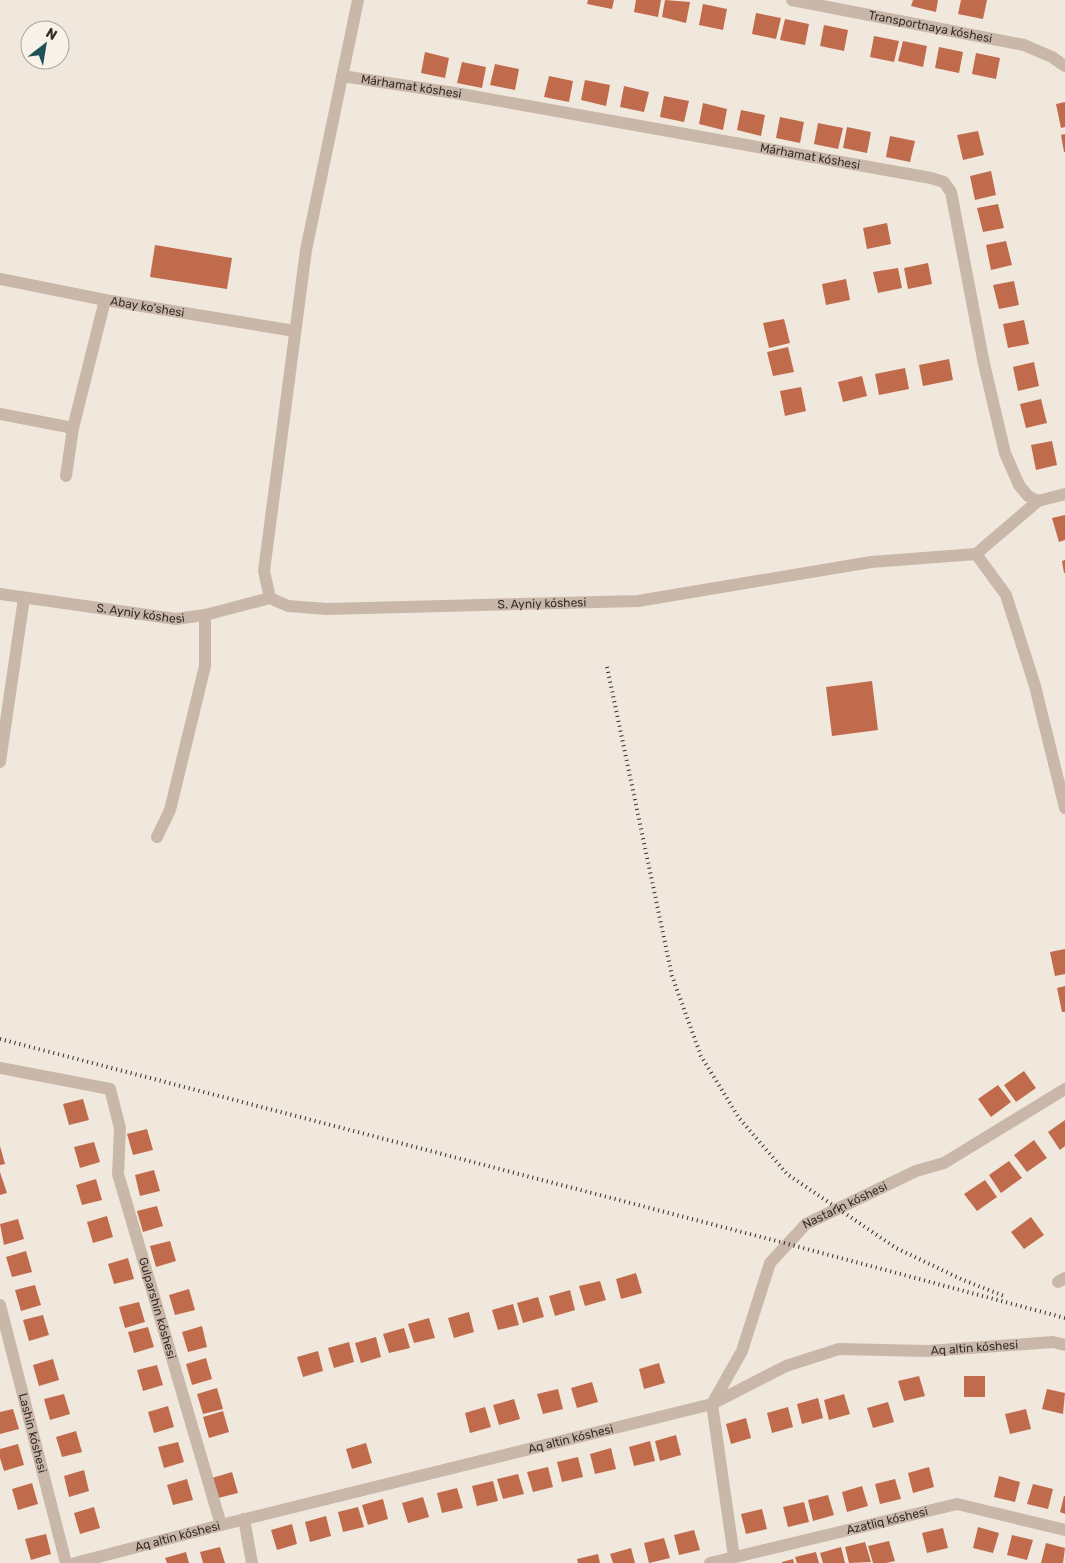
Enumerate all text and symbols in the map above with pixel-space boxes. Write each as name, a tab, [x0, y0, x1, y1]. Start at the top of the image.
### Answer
street label: Transportnaya kóshesi	[867, 8, 993, 46]
north arrow	[20, 20, 70, 70]
text: N	[43, 24, 60, 44]
street label: Márhamat kóshesi	[360, 72, 463, 101]
street label: Márhamat kóshesi	[759, 141, 861, 172]
street label: Abay ko'shesi	[109, 294, 186, 320]
street label: S. Ayniy kóshesi	[497, 595, 587, 612]
street label: S. Ayniy kóshesi	[96, 601, 186, 626]
street label: Nastarin kóshesi	[800, 1179, 889, 1232]
street label: Gulparshin kóshesi	[136, 1256, 179, 1361]
street label: Aq altin kóshesi	[930, 1338, 1019, 1358]
street label: Lashin kóshesi	[16, 1391, 50, 1474]
street label: Aq altin kóshesi	[527, 1422, 615, 1456]
street label: Azatliq kóshesi	[845, 1504, 929, 1537]
street label: Aq altin kóshesi	[133, 1518, 222, 1554]

